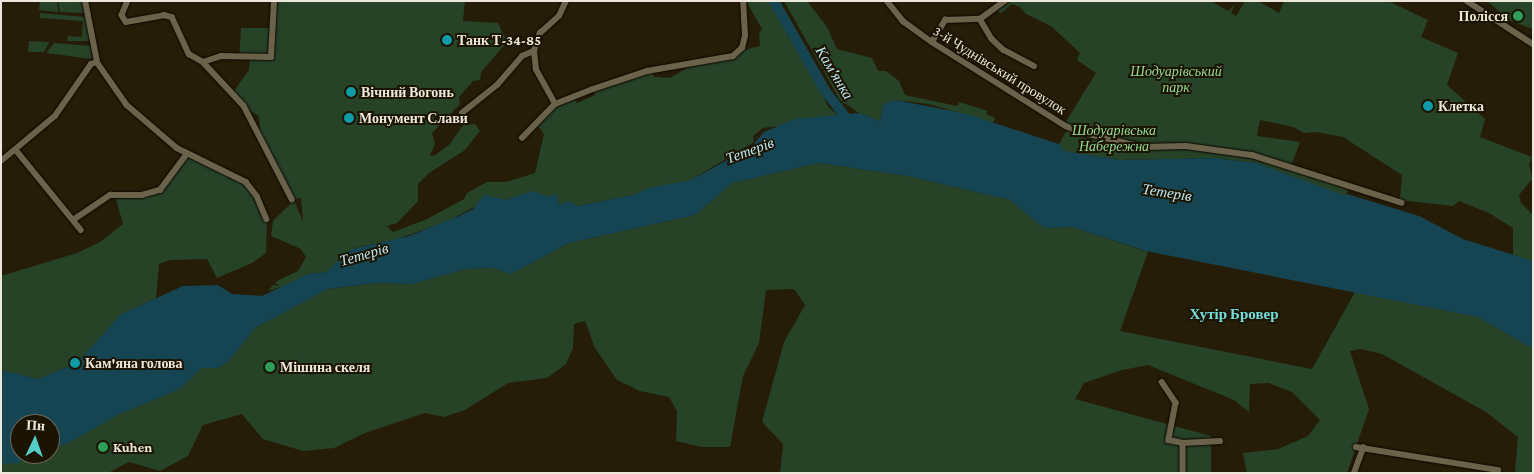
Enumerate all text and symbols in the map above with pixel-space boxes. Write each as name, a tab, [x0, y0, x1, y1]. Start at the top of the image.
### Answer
place label: Полісся	[1459, 8, 1508, 24]
marker: Полісся	[1512, 10, 1524, 22]
street label: 3-й Чуднівський провулок	[930, 22, 1070, 118]
place label: Танк Т-34-85	[457, 32, 541, 48]
marker: Танк Т-34-85	[441, 34, 453, 46]
water label: Кам'янка	[811, 43, 857, 103]
park label: Шодуарівський парк	[1130, 63, 1222, 95]
place label: Вічний Вогонь	[361, 84, 454, 100]
marker: Вічний Вогонь	[345, 86, 357, 98]
place label: Клетка	[1438, 98, 1484, 114]
marker: Клетка	[1422, 100, 1434, 112]
place label: Монумент Слави	[359, 110, 468, 126]
marker: Монумент Слави	[343, 112, 355, 124]
park label: Шодуарівська Набережна	[1072, 122, 1156, 154]
water label: Тетерів	[723, 134, 777, 168]
water label: Тетерів	[1141, 180, 1193, 206]
water label: Тетерів	[338, 239, 390, 271]
district label: Хутір Бровер	[1189, 306, 1279, 324]
place label: Кам'яна голова	[85, 355, 183, 371]
marker: Кам'яна голова	[69, 357, 81, 369]
place label: Мішина скеля	[280, 359, 370, 375]
marker: Мішина скеля	[264, 361, 276, 373]
north arrow	[10, 414, 60, 464]
text: Пн	[26, 417, 46, 434]
place label: Kuhen	[113, 439, 152, 455]
marker: Kuhen	[97, 441, 109, 453]

